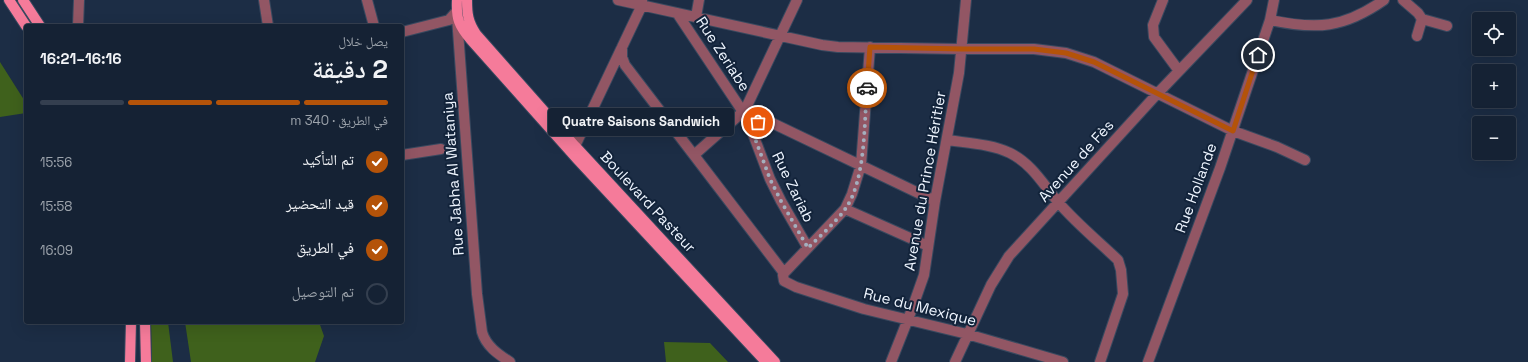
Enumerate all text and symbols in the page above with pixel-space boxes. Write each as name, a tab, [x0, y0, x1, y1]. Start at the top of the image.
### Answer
map controls	[1472, 12, 1516, 160]
button: locate	[1472, 12, 1516, 56]
street label: Rue Zeriabe	[692, 13, 755, 95]
text: يصل خلال	[338, 33, 388, 50]
pin	[1241, 38, 1275, 72]
icon: home	[1247, 44, 1269, 66]
text: 16:16–16:21	[40, 49, 122, 68]
text: 2 دقيقة	[312, 52, 388, 86]
button: +	[1472, 64, 1516, 108]
courier	[847, 68, 887, 108]
icon: car	[856, 77, 878, 99]
street label: Avenue du Prince Héritier	[899, 89, 950, 272]
street label: Rue Jabha Al Wataniya	[437, 91, 468, 256]
pin	[741, 105, 775, 139]
callout: Quatre Saisons Sandwich	[548, 108, 734, 136]
icon: bag	[747, 111, 769, 133]
text: في الطريق · 340 m	[290, 112, 388, 129]
text: Quatre Saisons Sandwich	[562, 113, 720, 130]
street label: Avenue de Fès	[1034, 116, 1118, 206]
button: −	[1472, 116, 1516, 160]
street label: Rue Hollande	[1170, 140, 1221, 235]
street label: Boulevard Pasteur	[597, 147, 700, 256]
street label: Rue Zariab	[768, 148, 819, 225]
text: تم التأكيد	[302, 150, 354, 169]
icon: check	[366, 151, 388, 173]
text: 15:56	[40, 154, 72, 171]
text: قيد التحضير	[286, 194, 354, 213]
icon: check	[366, 195, 388, 217]
text: 15:58	[40, 198, 72, 215]
text: في الطريق	[297, 238, 354, 257]
icon: check	[366, 239, 388, 261]
text: 16:09	[40, 242, 73, 259]
text: تم التوصيل	[292, 282, 354, 301]
street label: Rue du Mexique	[862, 283, 979, 330]

